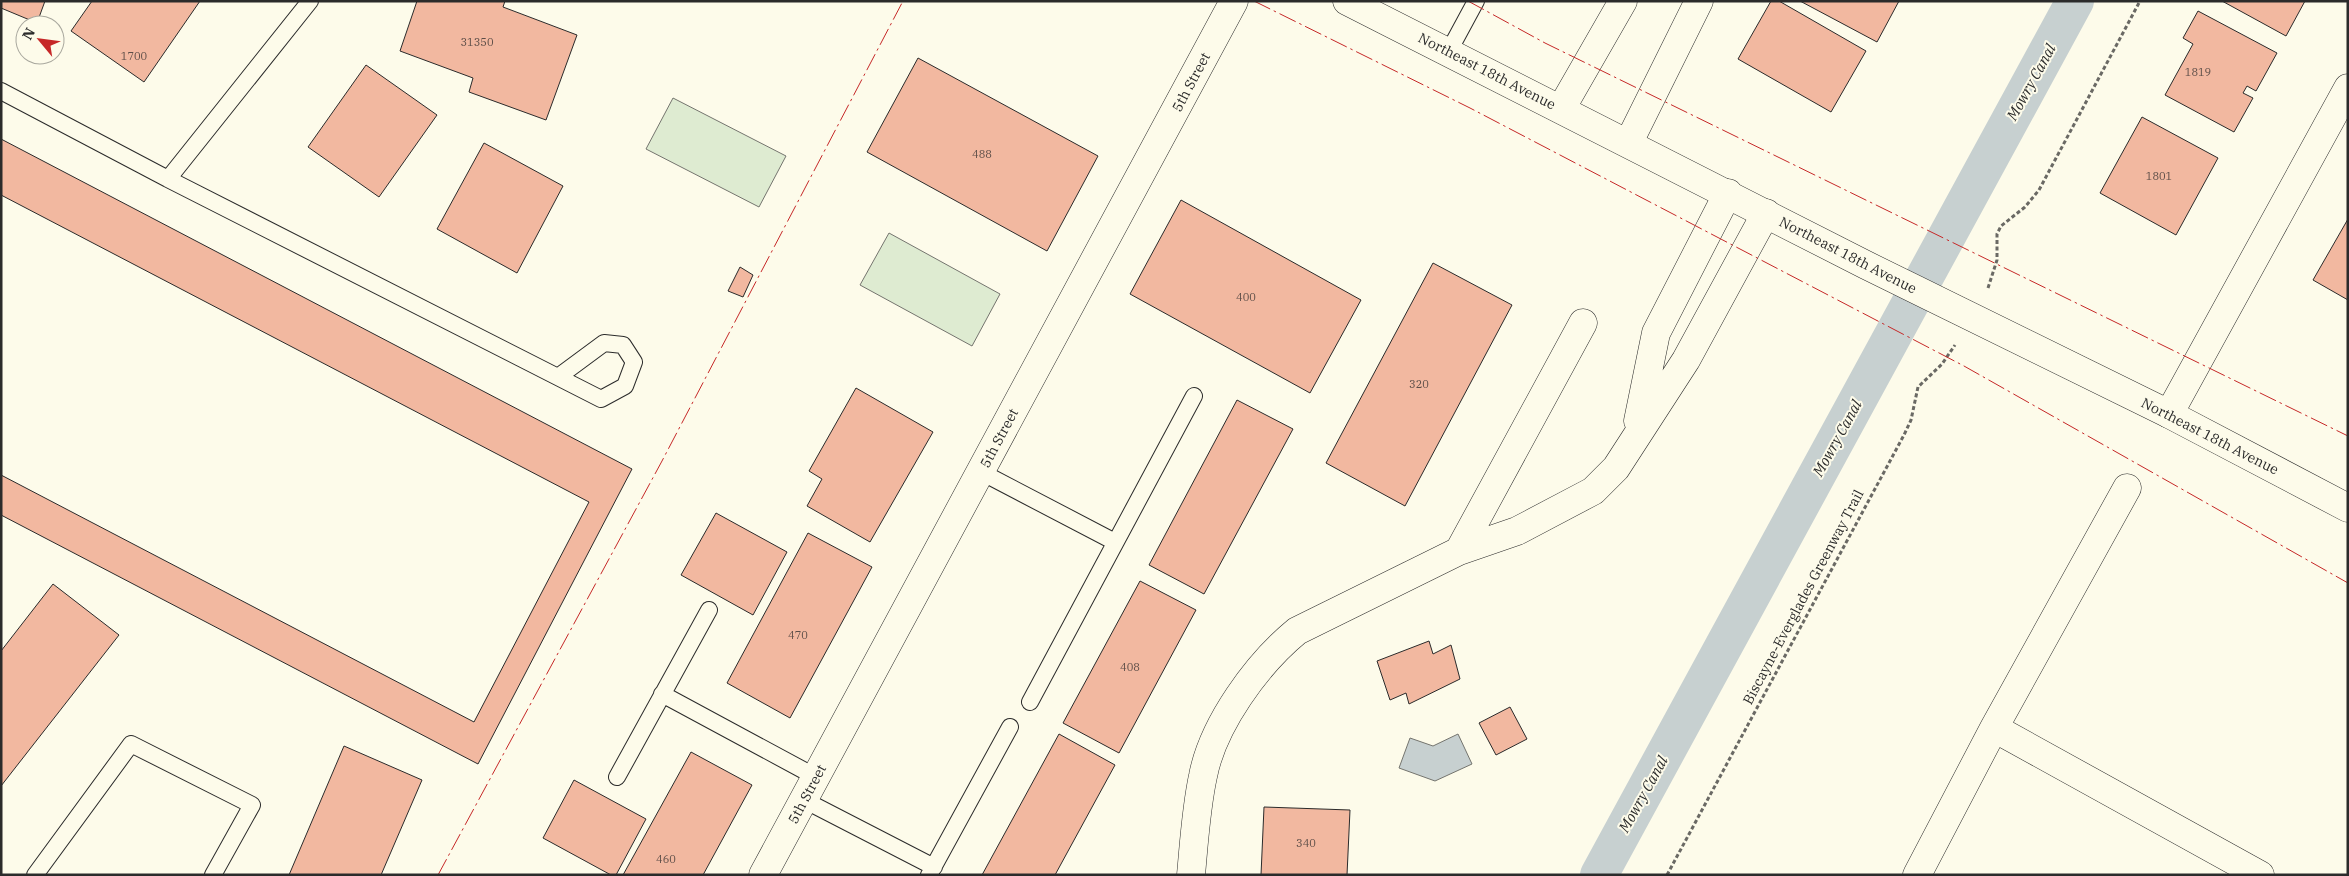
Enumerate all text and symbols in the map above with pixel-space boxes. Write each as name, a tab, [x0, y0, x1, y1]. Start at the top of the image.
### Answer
north arrow	[15, 15, 65, 65]
text: N	[18, 24, 39, 43]
street label: Northeast 18th Avenue	[1415, 29, 1559, 113]
house number: 31350	[461, 35, 494, 49]
water label: Mowry Canal	[2002, 40, 2060, 124]
house number: 1700	[121, 49, 148, 63]
street label: 5th Street	[1168, 49, 1214, 115]
house number: 1819	[2185, 65, 2211, 79]
house number: 488	[972, 147, 992, 161]
house number: 1801	[2146, 169, 2172, 183]
street label: Northeast 18th Avenue	[1776, 213, 1920, 297]
house number: 400	[1236, 290, 1256, 304]
house number: 320	[1409, 377, 1429, 391]
street label: Northeast 18th Avenue	[2138, 394, 2282, 478]
water label: Mowry Canal	[1808, 396, 1866, 480]
street label: 5th Street	[976, 405, 1022, 471]
street label: Biscayne-Everglades Greenway Trail	[1739, 486, 1867, 708]
house number: 470	[788, 628, 808, 642]
house number: 408	[1120, 660, 1140, 674]
water label: Mowry Canal	[1614, 752, 1672, 836]
street label: 5th Street	[784, 761, 830, 827]
house number: 340	[1296, 836, 1316, 850]
house number: 460	[656, 852, 676, 866]

